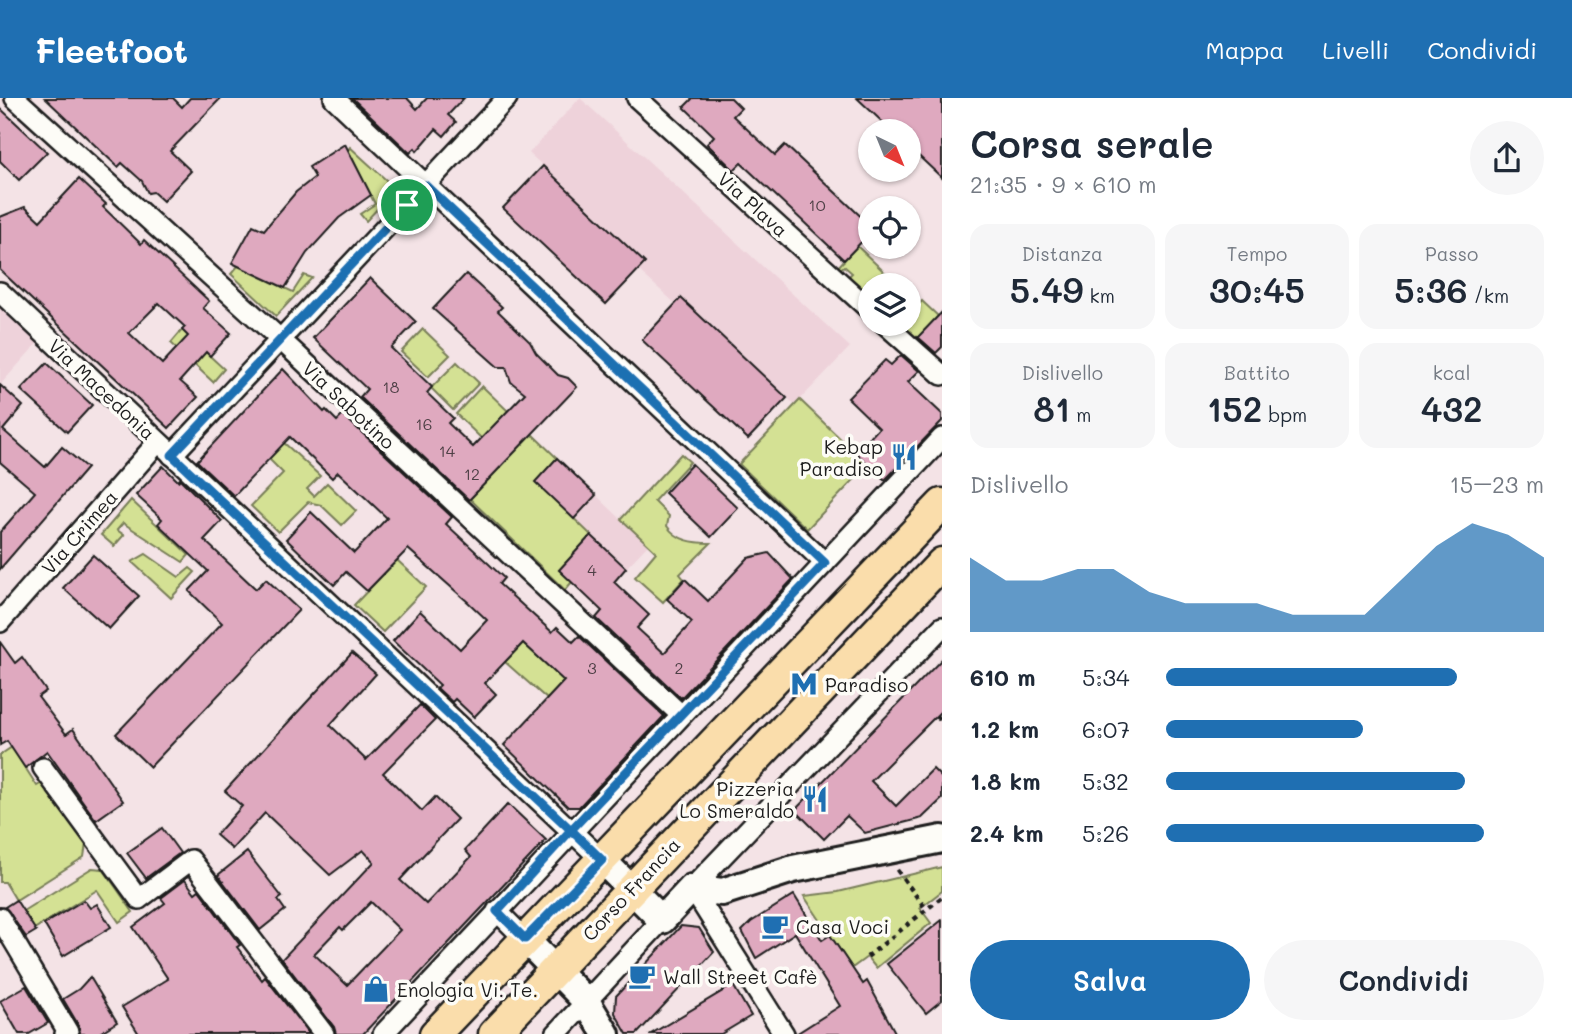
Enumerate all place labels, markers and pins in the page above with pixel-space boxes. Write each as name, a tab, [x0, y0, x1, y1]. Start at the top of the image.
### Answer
pin	[377, 175, 437, 235]
place label: Kebap Paradiso	[800, 434, 883, 481]
restaurant icon: Kebap Paradiso	[889, 442, 919, 472]
metro station icon: Paradiso	[789, 669, 819, 699]
place label: Paradiso	[825, 672, 908, 697]
place label: Pizzeria Lo Smeraldo	[680, 776, 794, 823]
restaurant icon: Pizzeria Lo Smeraldo	[800, 784, 830, 814]
cafe icon: Casa Voci	[760, 911, 790, 941]
place label: Casa Voci	[796, 914, 889, 939]
cafe icon: Wall Street Cafè	[627, 961, 657, 991]
place label: Wall Street Cafè	[663, 964, 818, 989]
shop icon: Enologia Vi. Te.	[361, 974, 391, 1004]
place label: Enologia Vi. Te.	[397, 977, 538, 1002]

